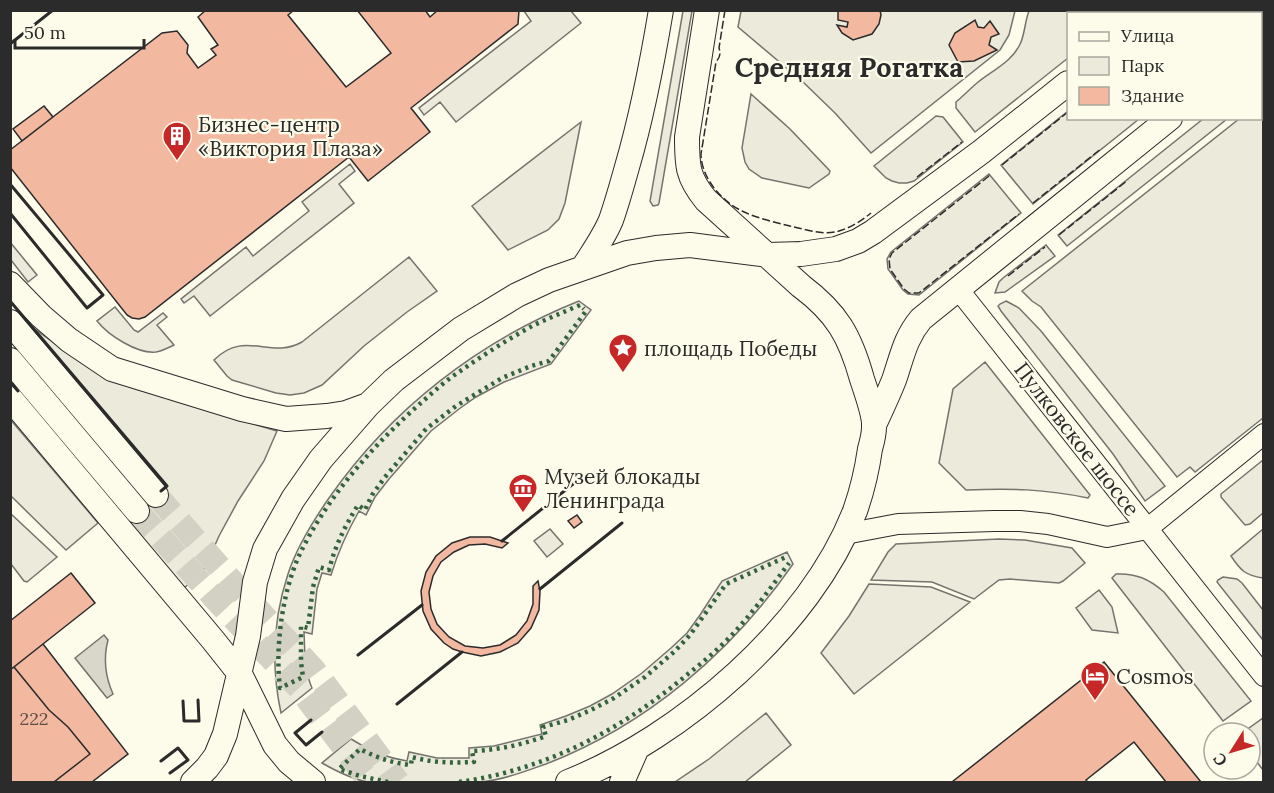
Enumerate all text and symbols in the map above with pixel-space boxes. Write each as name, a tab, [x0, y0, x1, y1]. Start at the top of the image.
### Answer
scale bar	[15, 12, 144, 50]
legend	[1067, 12, 1262, 120]
text: 50 m	[24, 21, 66, 44]
text: Улица	[1120, 24, 1174, 47]
district label: Средняя Рогатка	[735, 50, 963, 84]
text: Парк	[1121, 54, 1165, 77]
text: Здание	[1121, 84, 1184, 107]
place label: Бизнес-центр «Виктория Плаза»	[198, 111, 383, 162]
building icon: Бизнес-центр «Виктория Плаза»	[161, 120, 193, 162]
place icon: площадь Победы	[607, 332, 639, 374]
place label: площадь Победы	[644, 335, 817, 362]
street label: Пулковское шоссе	[1008, 357, 1146, 521]
place label: Музей блокады Ленинграда	[544, 463, 700, 514]
museum icon: Музей блокады Ленинграда	[507, 472, 539, 514]
hotel icon: Cosmos	[1079, 660, 1111, 702]
place label: Cosmos	[1116, 663, 1193, 690]
house number: 222	[20, 707, 49, 730]
north arrow	[1202, 721, 1262, 781]
text: С	[1209, 750, 1231, 770]

